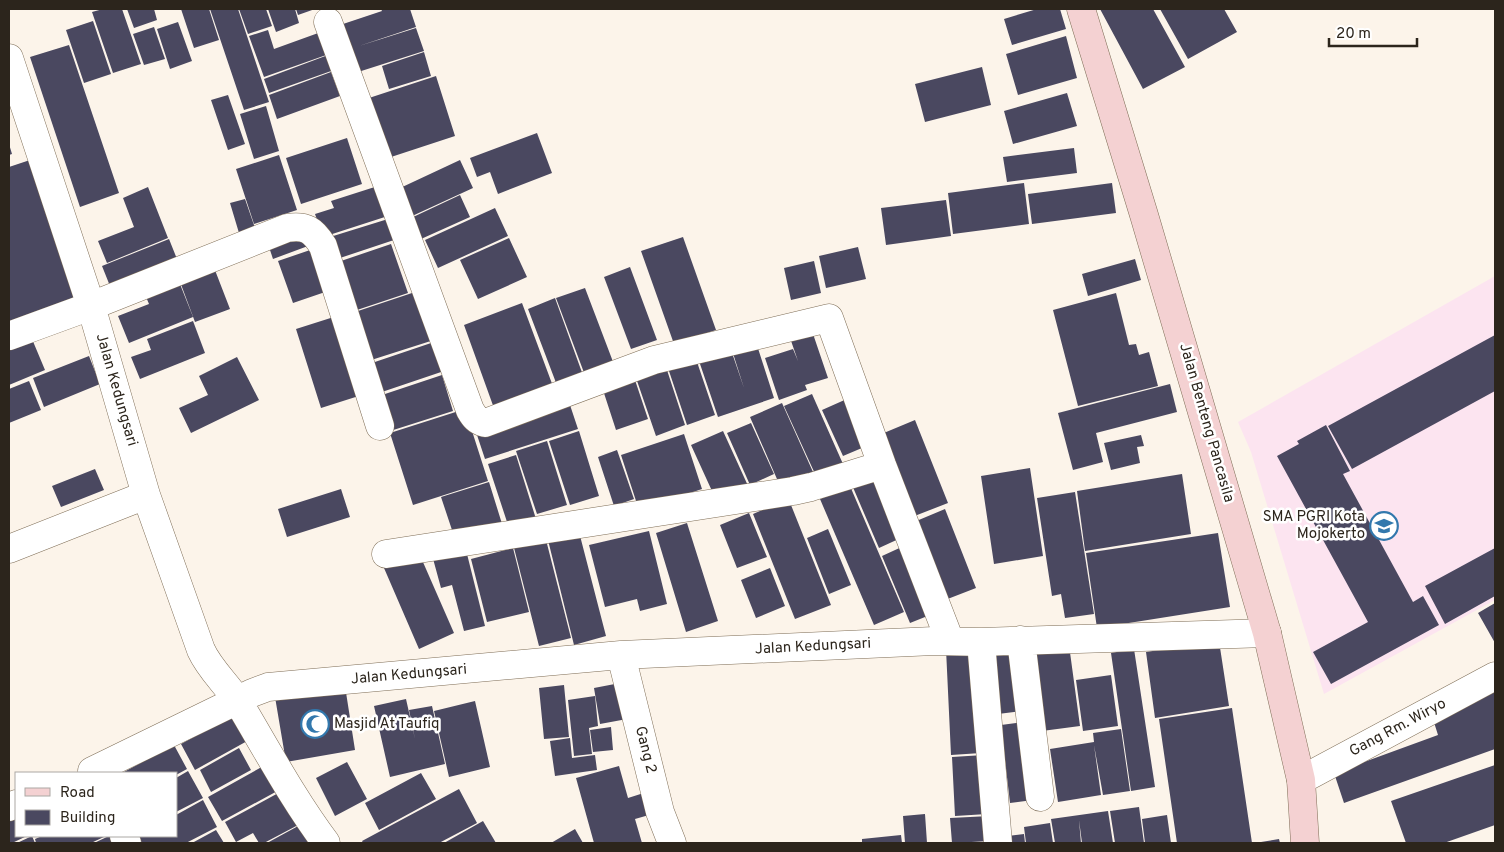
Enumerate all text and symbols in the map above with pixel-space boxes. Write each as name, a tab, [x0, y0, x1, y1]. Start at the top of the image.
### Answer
scale bar	[1329, 15, 1416, 47]
text: 20 m	[1336, 25, 1371, 44]
street label: Jalan Kedungsari	[91, 331, 141, 449]
street label: Jalan Benteng Pancasila	[1174, 341, 1238, 505]
place label: SMA PGRI Kota Mojokerto	[1263, 508, 1365, 544]
school or university icon: SMA PGRI Kota Mojokerto	[1369, 511, 1399, 541]
street label: Jalan Kedungsari	[754, 634, 872, 660]
street label: Jalan Kedungsari	[350, 660, 468, 690]
street label: Gang Rm. Wiryo	[1346, 694, 1450, 762]
mosque icon: Masjid At Taufiq	[300, 709, 330, 739]
place label: Masjid At Taufiq	[334, 715, 439, 734]
street label: Gang 2	[630, 724, 660, 776]
legend	[15, 772, 178, 837]
text: Road	[60, 784, 95, 803]
text: Building	[60, 809, 115, 828]

